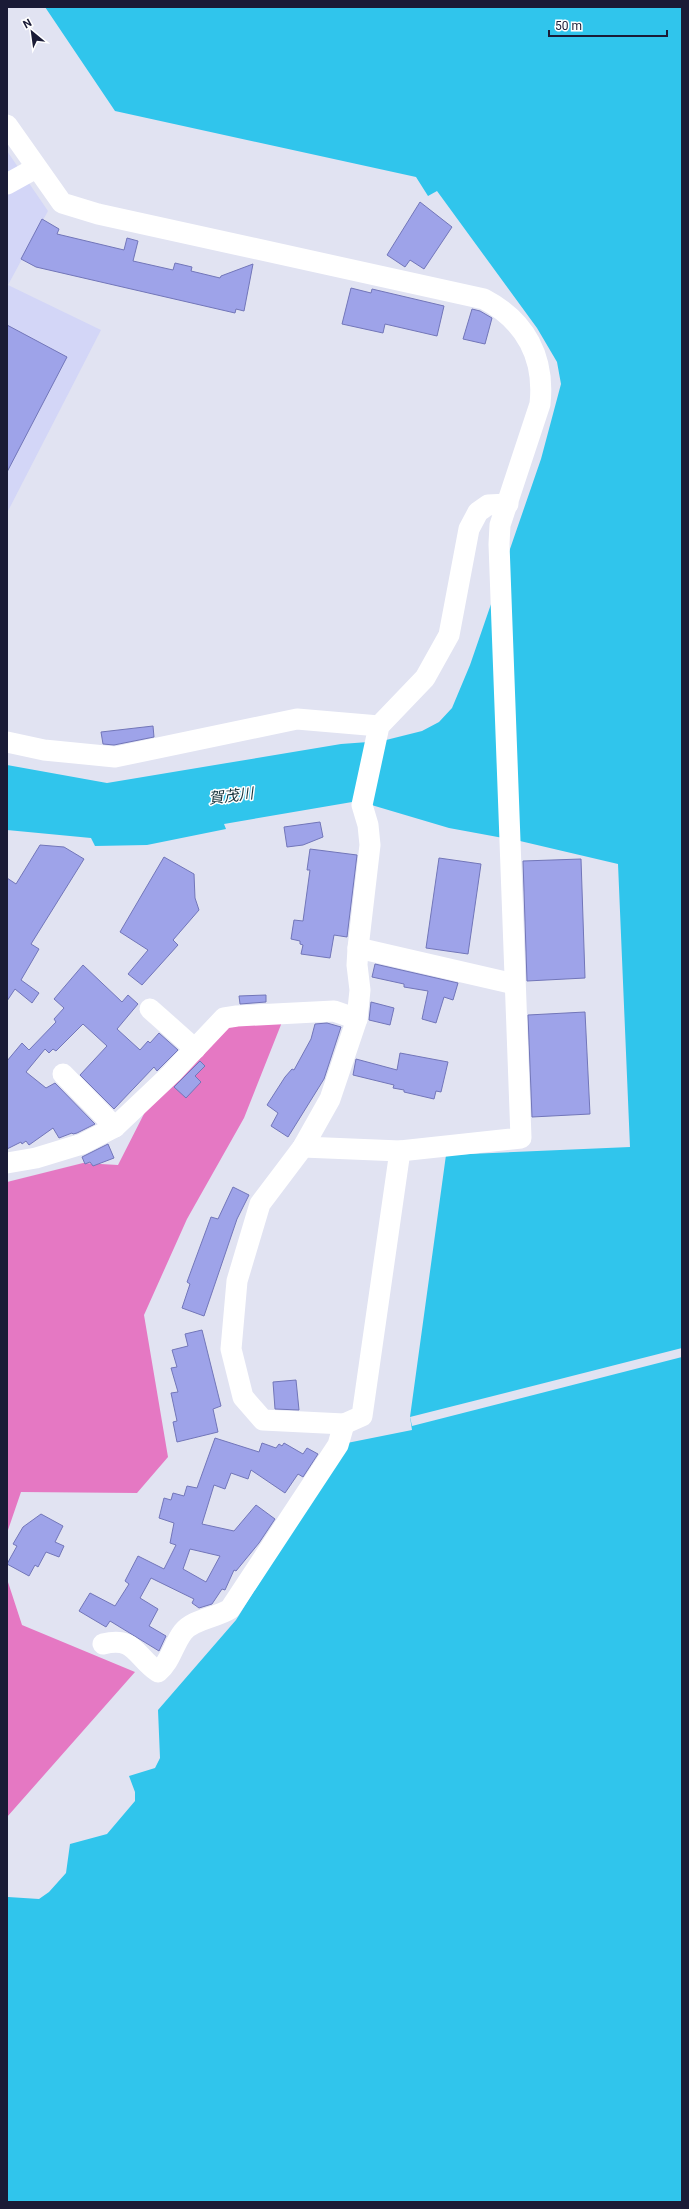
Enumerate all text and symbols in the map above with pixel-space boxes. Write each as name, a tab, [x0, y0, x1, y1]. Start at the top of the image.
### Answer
north arrow	[12, 12, 52, 52]
scale bar	[549, 12, 667, 38]
text: N	[21, 16, 34, 31]
text: 50 m	[555, 19, 582, 33]
water label: 賀茂川	[208, 784, 256, 808]

